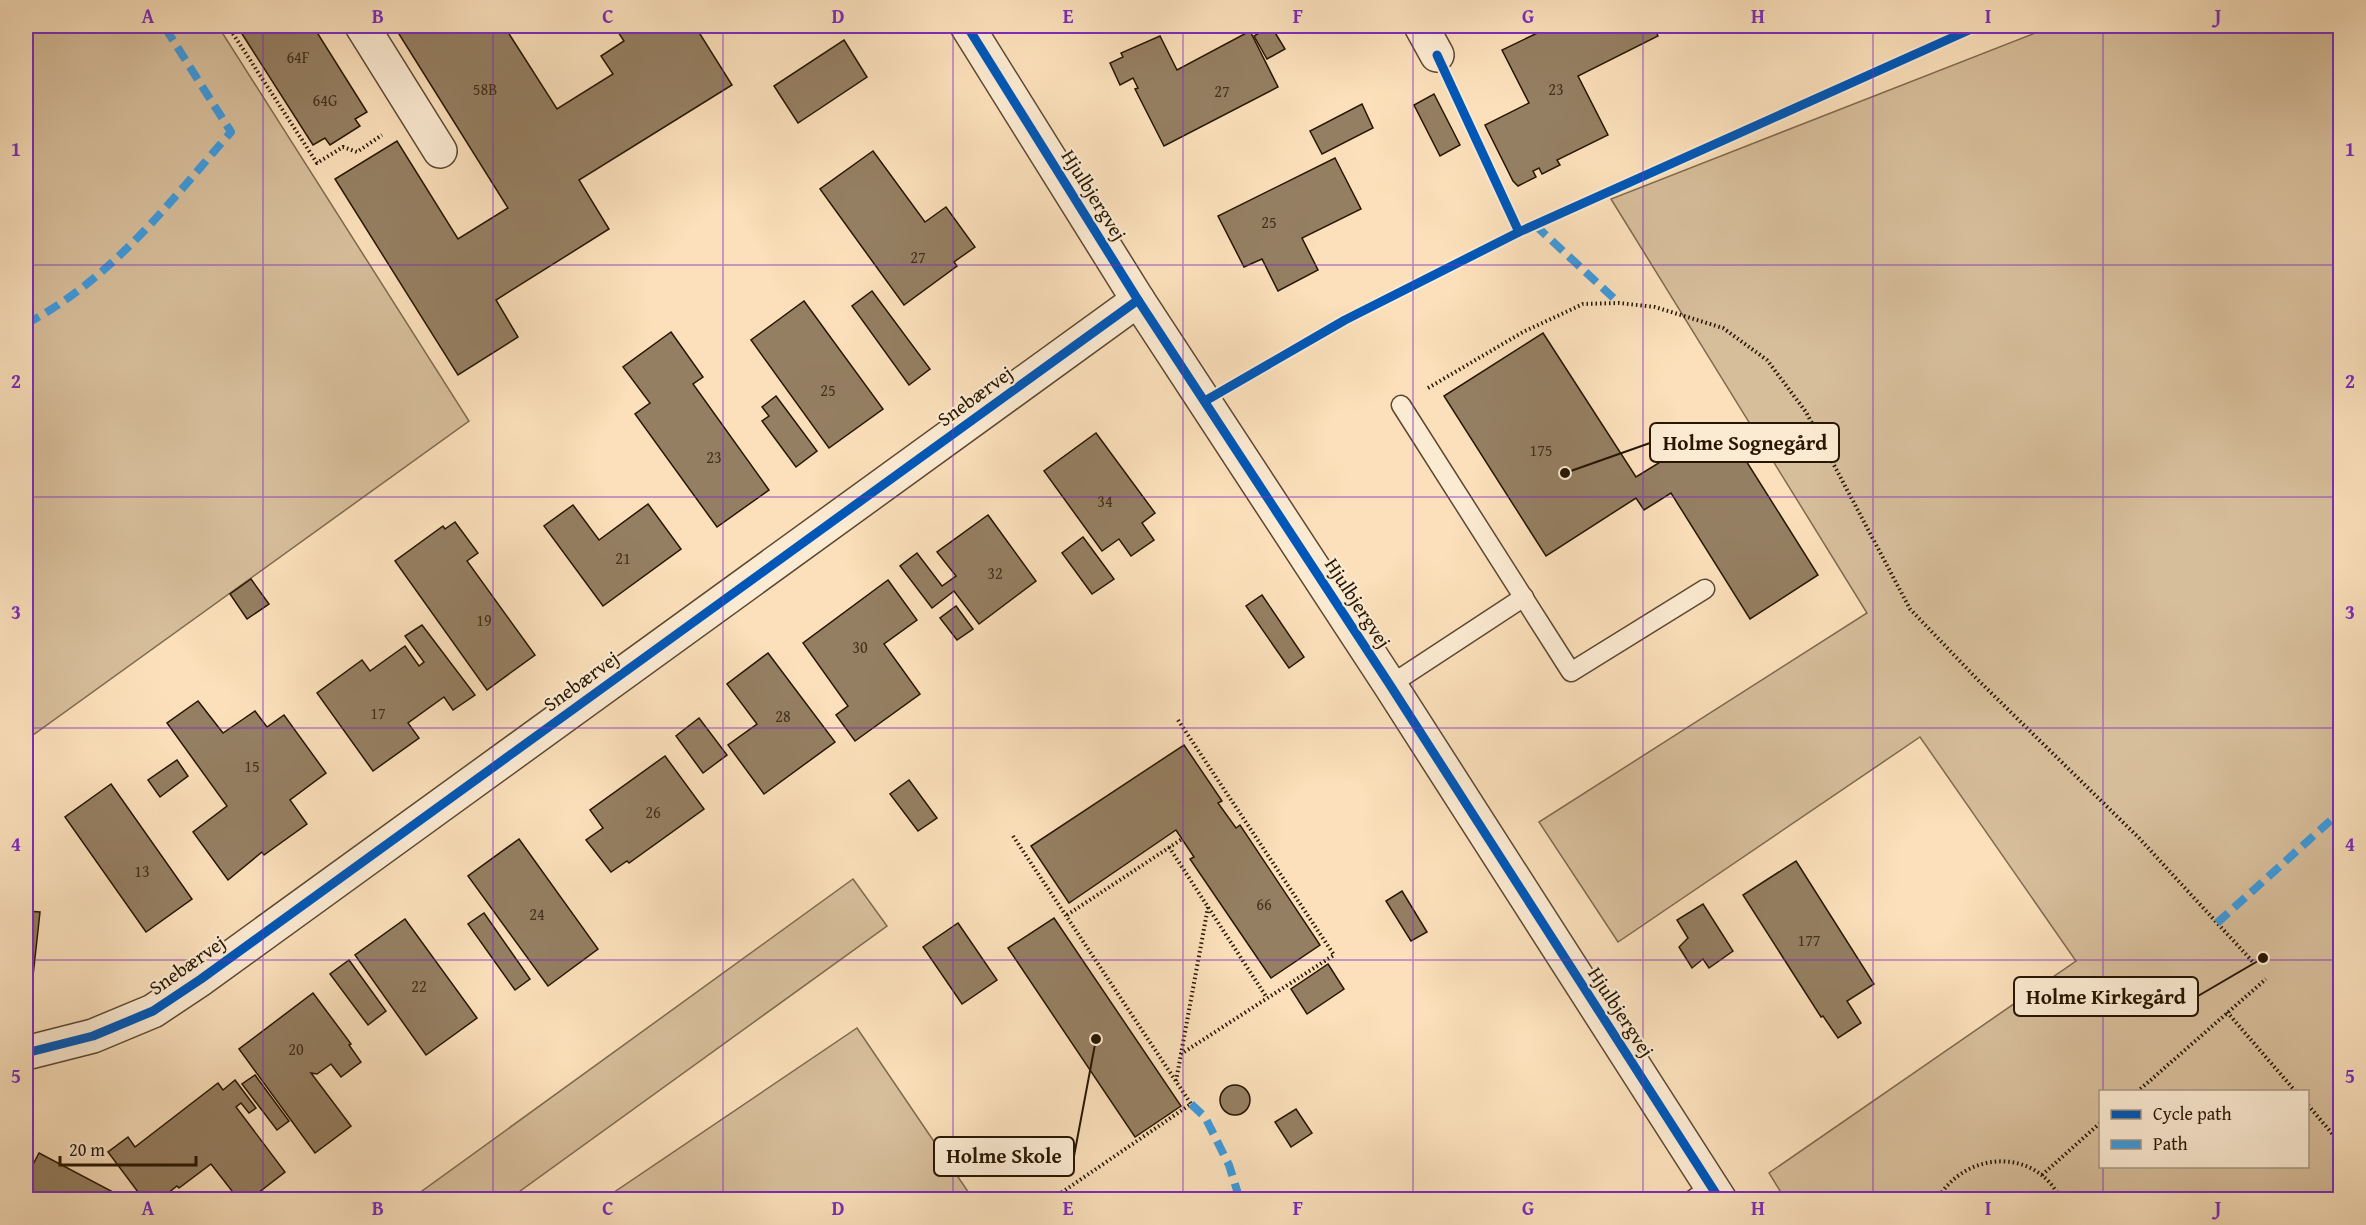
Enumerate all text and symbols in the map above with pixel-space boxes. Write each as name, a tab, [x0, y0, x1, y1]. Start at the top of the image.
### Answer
text: A	[142, 1, 155, 30]
text: B	[372, 1, 384, 30]
text: C	[602, 1, 614, 30]
text: D	[831, 1, 845, 30]
text: E	[1063, 1, 1074, 30]
text: F	[1293, 1, 1303, 30]
text: G	[1522, 1, 1534, 30]
text: H	[1751, 1, 1765, 30]
text: I	[1985, 1, 1991, 30]
text: J	[2212, 1, 2222, 30]
house number: 64F	[286, 45, 310, 69]
house number: 58B	[473, 77, 497, 101]
house number: 23	[1548, 77, 1564, 101]
house number: 27	[1214, 79, 1230, 103]
house number: 64G	[313, 88, 338, 112]
text: 1	[11, 134, 21, 163]
text: 1	[2345, 134, 2355, 163]
street label: Hjulbjergvej	[1055, 144, 1134, 246]
house number: 25	[1261, 210, 1277, 234]
house number: 27	[910, 245, 926, 269]
street label: Snebærvej	[931, 358, 1019, 433]
text: 2	[11, 366, 21, 395]
text: 2	[2345, 366, 2355, 395]
house number: 25	[820, 378, 836, 402]
callout: Holme Sognegård	[1650, 423, 1839, 462]
text: Holme Sognegård	[1663, 427, 1827, 458]
house number: 175	[1529, 438, 1553, 462]
house number: 23	[706, 445, 722, 469]
house number: 34	[1097, 489, 1113, 513]
house number: 21	[615, 546, 631, 570]
street label: Hjulbjergvej	[1318, 552, 1399, 654]
house number: 32	[987, 561, 1003, 585]
text: 3	[11, 597, 21, 626]
text: 3	[2345, 597, 2355, 626]
house number: 19	[476, 608, 492, 632]
house number: 30	[852, 635, 868, 659]
street label: Snebærvej	[537, 643, 625, 718]
house number: 17	[370, 701, 386, 725]
house number: 28	[775, 704, 791, 728]
house number: 15	[244, 754, 260, 778]
house number: 26	[645, 800, 661, 824]
text: 4	[11, 829, 21, 858]
text: 4	[2345, 829, 2355, 858]
house number: 13	[134, 859, 150, 883]
house number: 66	[1256, 892, 1272, 916]
house number: 24	[529, 902, 545, 926]
street label: Snebærvej	[143, 928, 231, 1002]
house number: 177	[1797, 928, 1821, 952]
street label: Hjulbjergvej	[1581, 961, 1662, 1063]
house number: 22	[411, 974, 427, 998]
callout: Holme Kirkegård	[2014, 977, 2198, 1016]
text: Holme Kirkegård	[2026, 981, 2186, 1012]
house number: 20	[288, 1037, 304, 1061]
text: 5	[11, 1061, 21, 1090]
text: 5	[2345, 1061, 2355, 1090]
legend	[2099, 1090, 2309, 1168]
text: Cycle path	[2153, 1100, 2232, 1127]
scale bar	[60, 1129, 196, 1167]
text: Path	[2153, 1130, 2188, 1157]
text: 20 m	[69, 1136, 105, 1163]
callout: Holme Skole	[934, 1137, 1074, 1176]
text: Holme Skole	[946, 1140, 1062, 1171]
text: A	[142, 1193, 155, 1222]
text: B	[372, 1193, 384, 1222]
text: C	[602, 1193, 614, 1222]
text: D	[831, 1193, 845, 1222]
text: E	[1063, 1193, 1074, 1222]
text: F	[1293, 1193, 1303, 1222]
text: G	[1522, 1193, 1534, 1222]
text: H	[1751, 1193, 1765, 1222]
text: I	[1985, 1193, 1991, 1222]
text: J	[2212, 1193, 2222, 1222]

